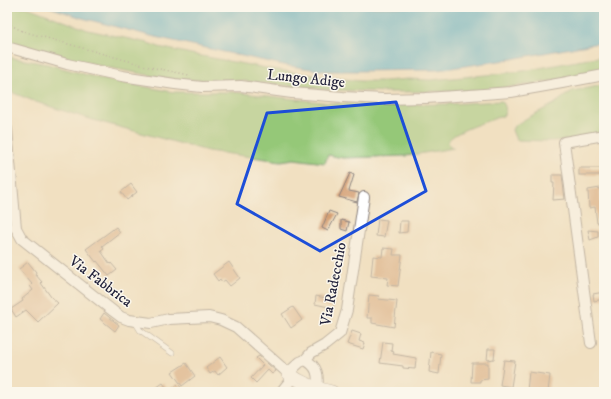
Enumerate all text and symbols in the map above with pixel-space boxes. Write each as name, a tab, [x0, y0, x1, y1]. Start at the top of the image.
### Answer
street label: Lungo Adige	[266, 65, 346, 92]
street label: Via Radecchio	[316, 241, 351, 329]
street label: Via Fabbrica	[65, 251, 137, 312]

